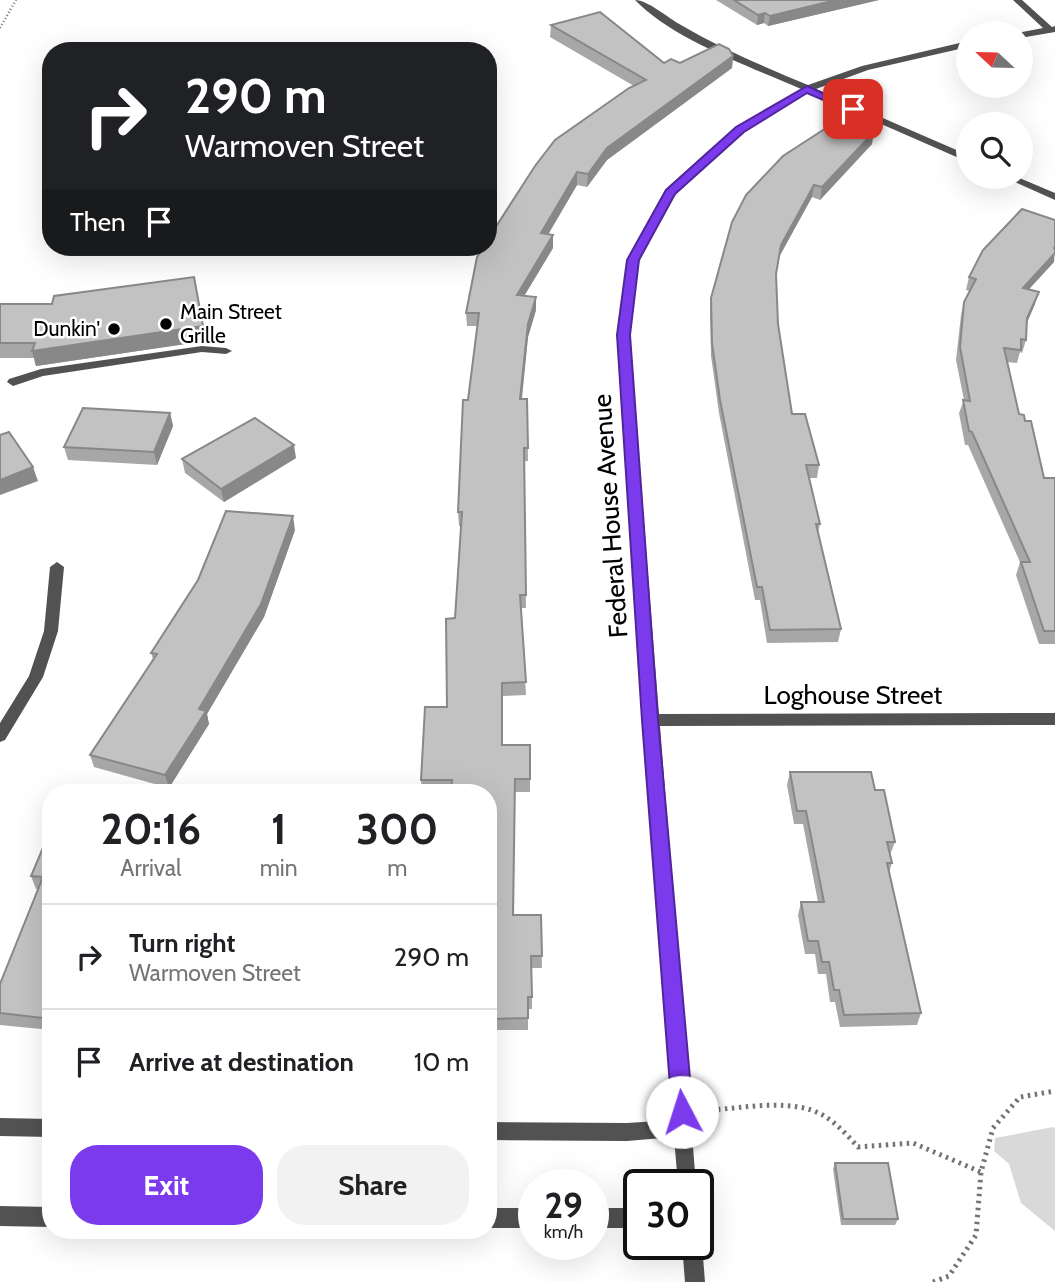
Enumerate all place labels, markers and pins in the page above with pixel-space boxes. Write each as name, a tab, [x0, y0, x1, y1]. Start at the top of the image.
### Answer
pin	[823, 79, 883, 139]
place label: Main Street Grille	[180, 299, 282, 348]
place label: Dunkin'	[33, 316, 100, 341]
marker: Main Street Grille	[158, 316, 174, 332]
marker: Dunkin'	[106, 321, 122, 337]

